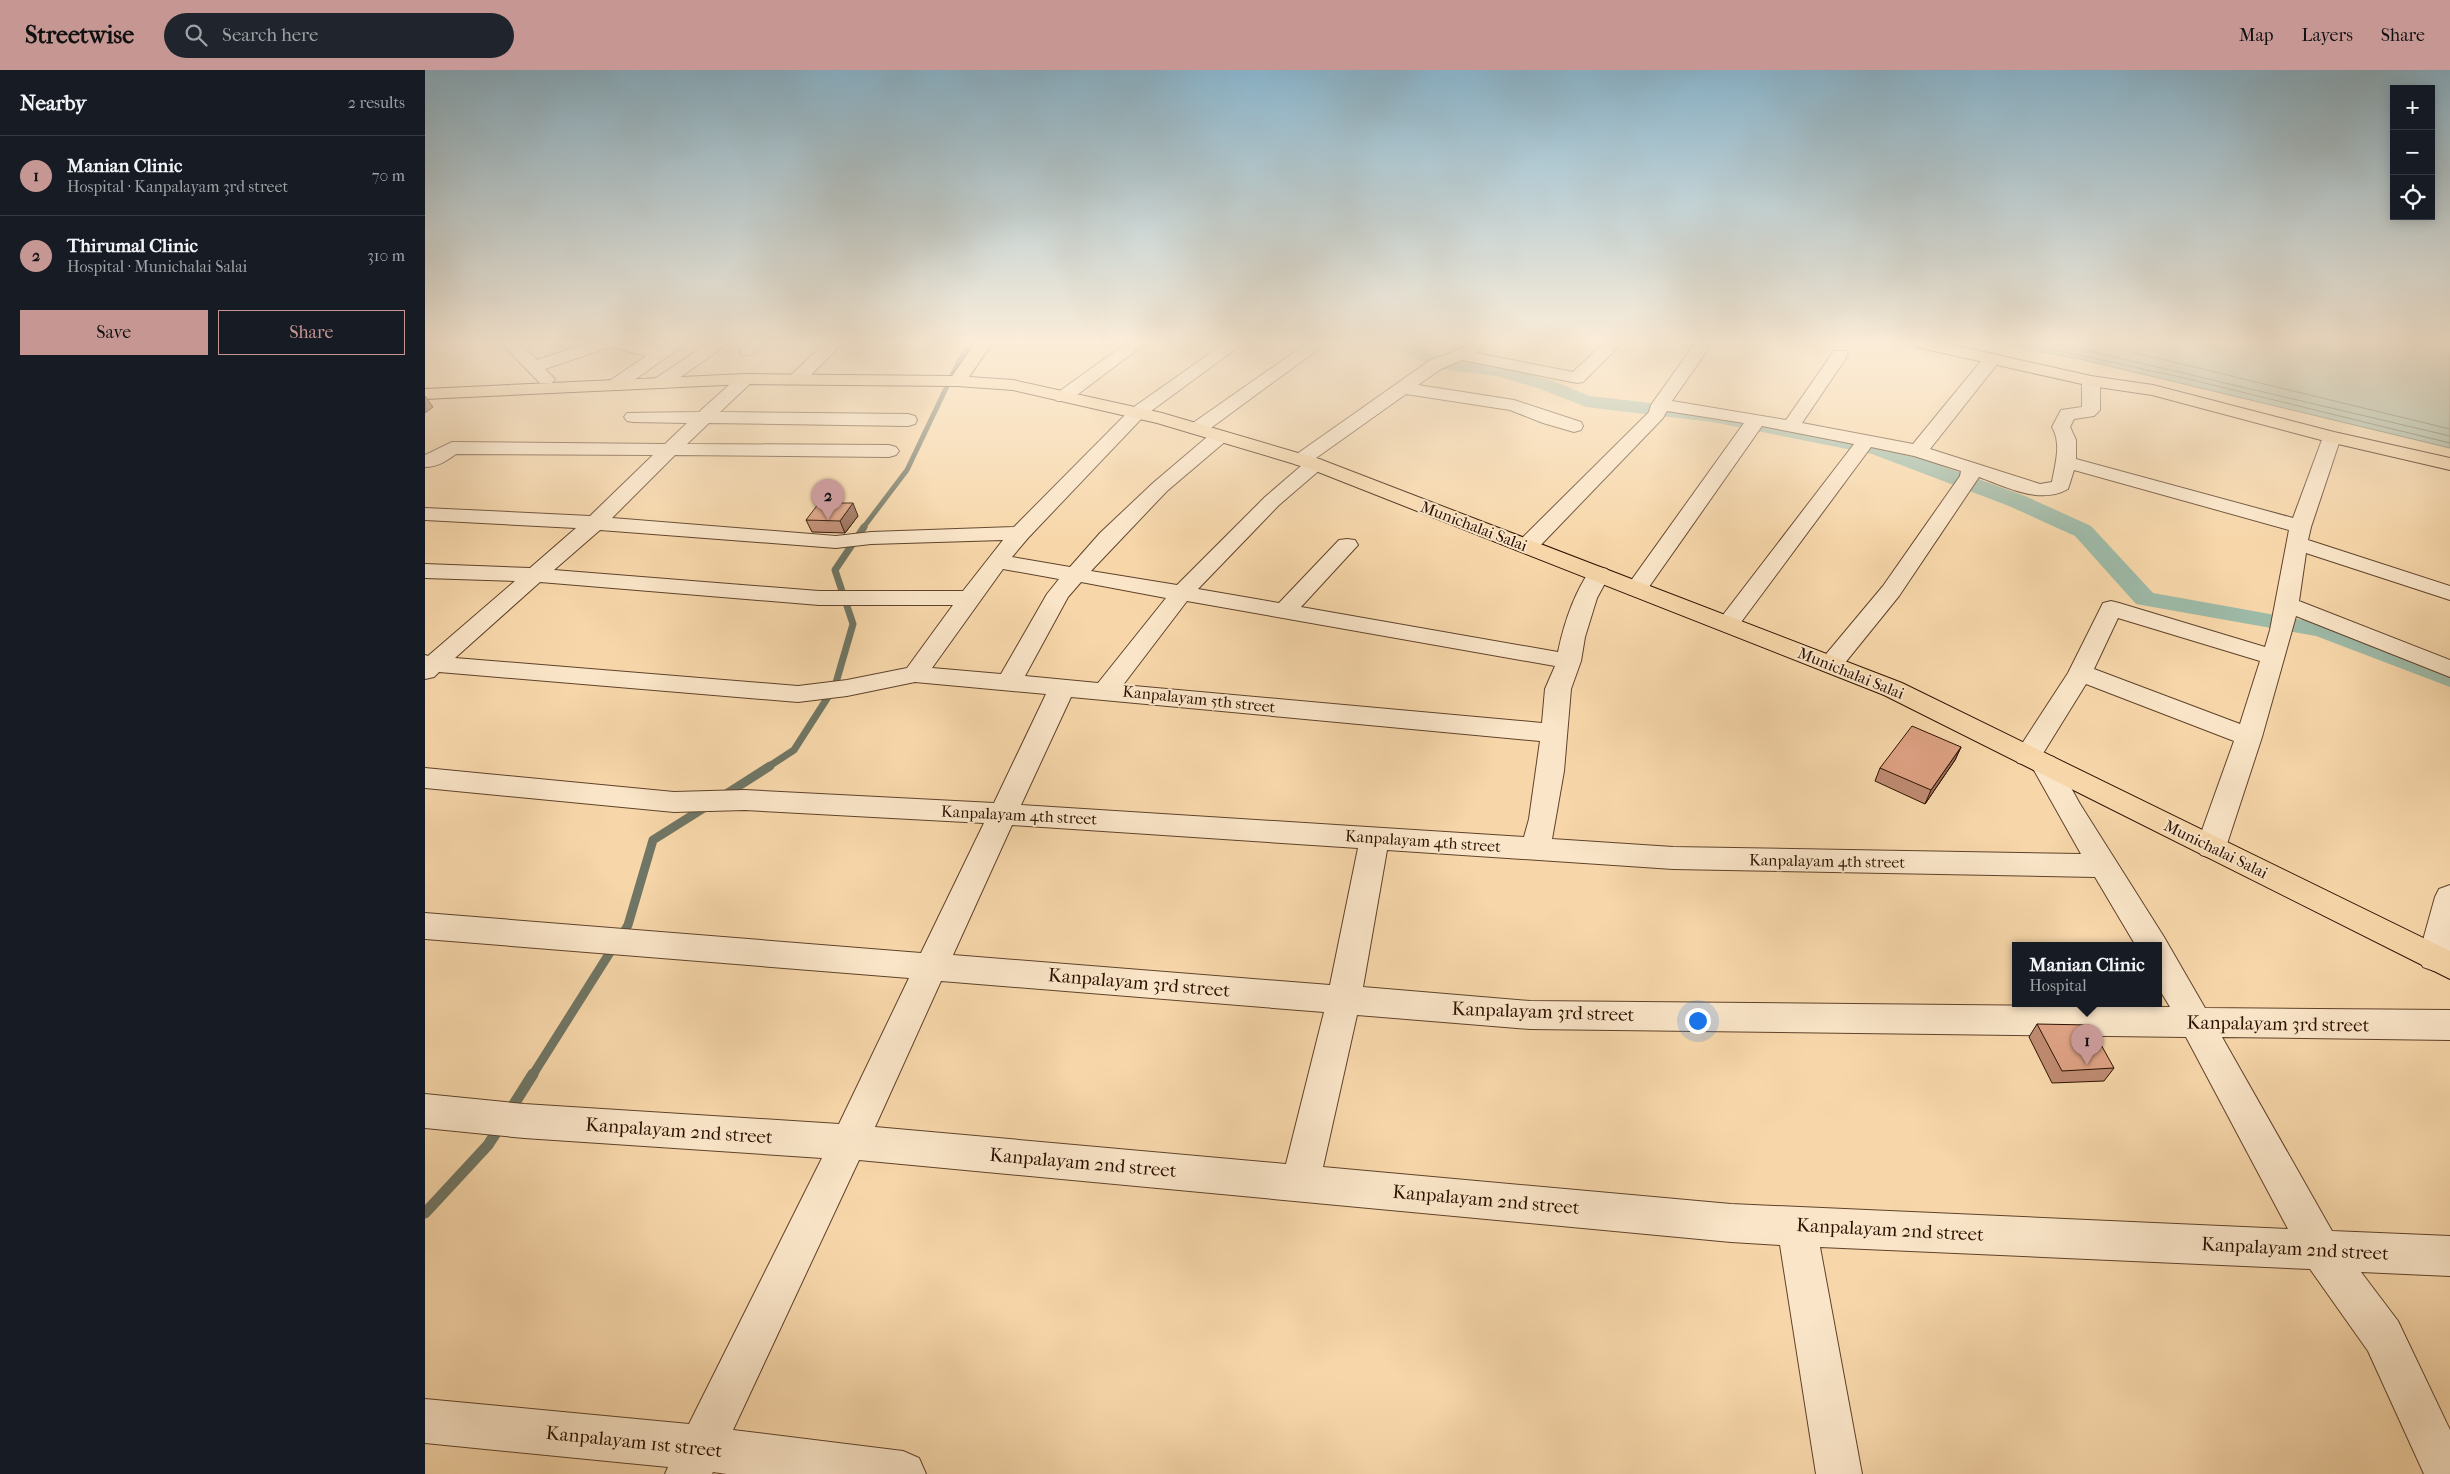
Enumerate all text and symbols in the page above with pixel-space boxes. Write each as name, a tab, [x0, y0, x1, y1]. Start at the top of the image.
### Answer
search box	[164, 13, 514, 58]
text: Streetwise	[25, 21, 134, 49]
icon: search	[182, 21, 210, 49]
text: Search here	[222, 24, 318, 46]
text: Map	[2239, 25, 2273, 46]
text: Layers	[2301, 25, 2353, 46]
text: Share	[2381, 25, 2425, 46]
map controls	[2390, 85, 2435, 220]
button: +	[2390, 85, 2435, 130]
text: Nearby	[20, 91, 86, 115]
text: 2 results	[348, 93, 405, 112]
button: −	[2390, 130, 2435, 175]
text: Manian Clinic	[67, 155, 182, 177]
text: 1	[33, 166, 39, 185]
text: 70 m	[372, 166, 405, 185]
button: locate	[2390, 175, 2435, 220]
text: Hospital · Kanpalayam 3rd street	[67, 177, 288, 196]
text: Thirumal Clinic	[67, 235, 198, 257]
text: 2	[32, 246, 40, 265]
text: 310 m	[367, 246, 405, 265]
text: Hospital · Munichalai Salai	[67, 257, 247, 276]
button: Save	[20, 310, 208, 355]
button: Share	[218, 310, 405, 355]
pin: 2	[812, 479, 844, 520]
street label: Munichalai Salai	[1418, 497, 1530, 555]
street label: Munichalai Salai	[1795, 643, 1907, 703]
street label: Kanpalayam 5th street	[1122, 682, 1277, 717]
street label: Kanpalayam 4th street	[941, 801, 1098, 829]
street label: Munichalai Salai	[2161, 816, 2271, 882]
street label: Kanpalayam 4th street	[1345, 826, 1502, 856]
street label: Kanpalayam 4th street	[1749, 850, 1905, 872]
popup	[2012, 942, 2162, 1007]
text: Manian Clinic	[2029, 954, 2145, 976]
street label: Kanpalayam 3rd street	[1047, 964, 1231, 1002]
text: Hospital	[2029, 976, 2087, 995]
street label: Kanpalayam 3rd street	[1451, 998, 1635, 1026]
your location	[1685, 1008, 1711, 1034]
street label: Kanpalayam 3rd street	[2187, 1011, 2370, 1037]
pin: 1	[2071, 1024, 2103, 1065]
street label: Kanpalayam 2nd street	[585, 1113, 774, 1149]
street label: Kanpalayam 2nd street	[989, 1144, 1178, 1182]
street label: Kanpalayam 2nd street	[1392, 1181, 1581, 1219]
street label: Kanpalayam 2nd street	[1796, 1214, 1985, 1246]
street label: Kanpalayam 2nd street	[2201, 1233, 2390, 1265]
street label: Kanpalayam 1st street	[545, 1422, 723, 1462]

